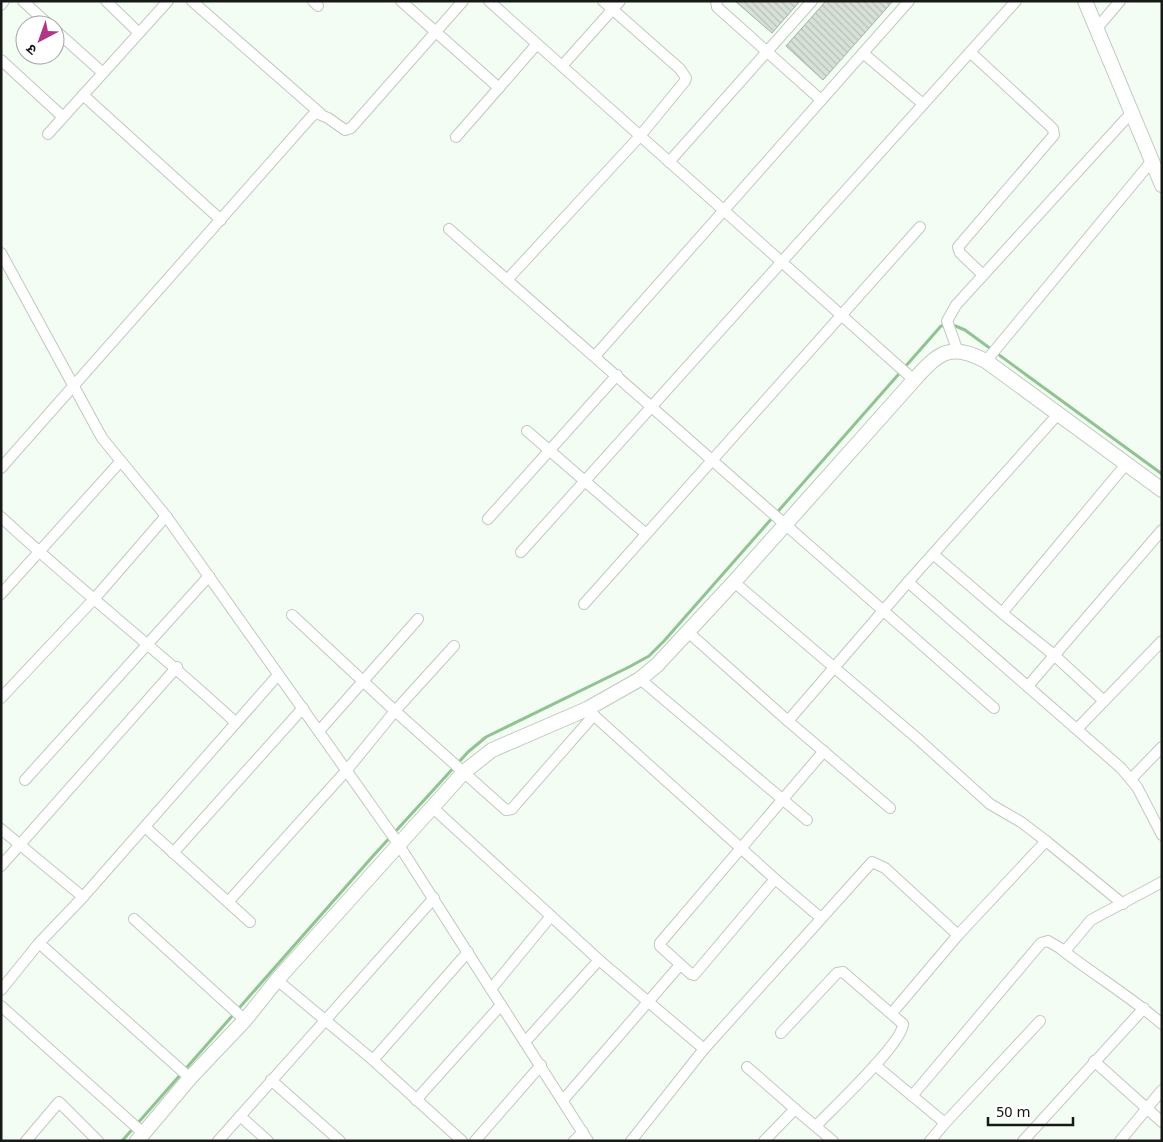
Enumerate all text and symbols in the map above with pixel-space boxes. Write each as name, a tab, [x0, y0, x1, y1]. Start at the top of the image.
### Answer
north arrow	[15, 15, 65, 65]
text: उ	[23, 38, 42, 59]
scale bar	[988, 1094, 1073, 1126]
text: 50 m	[996, 1104, 1030, 1123]

